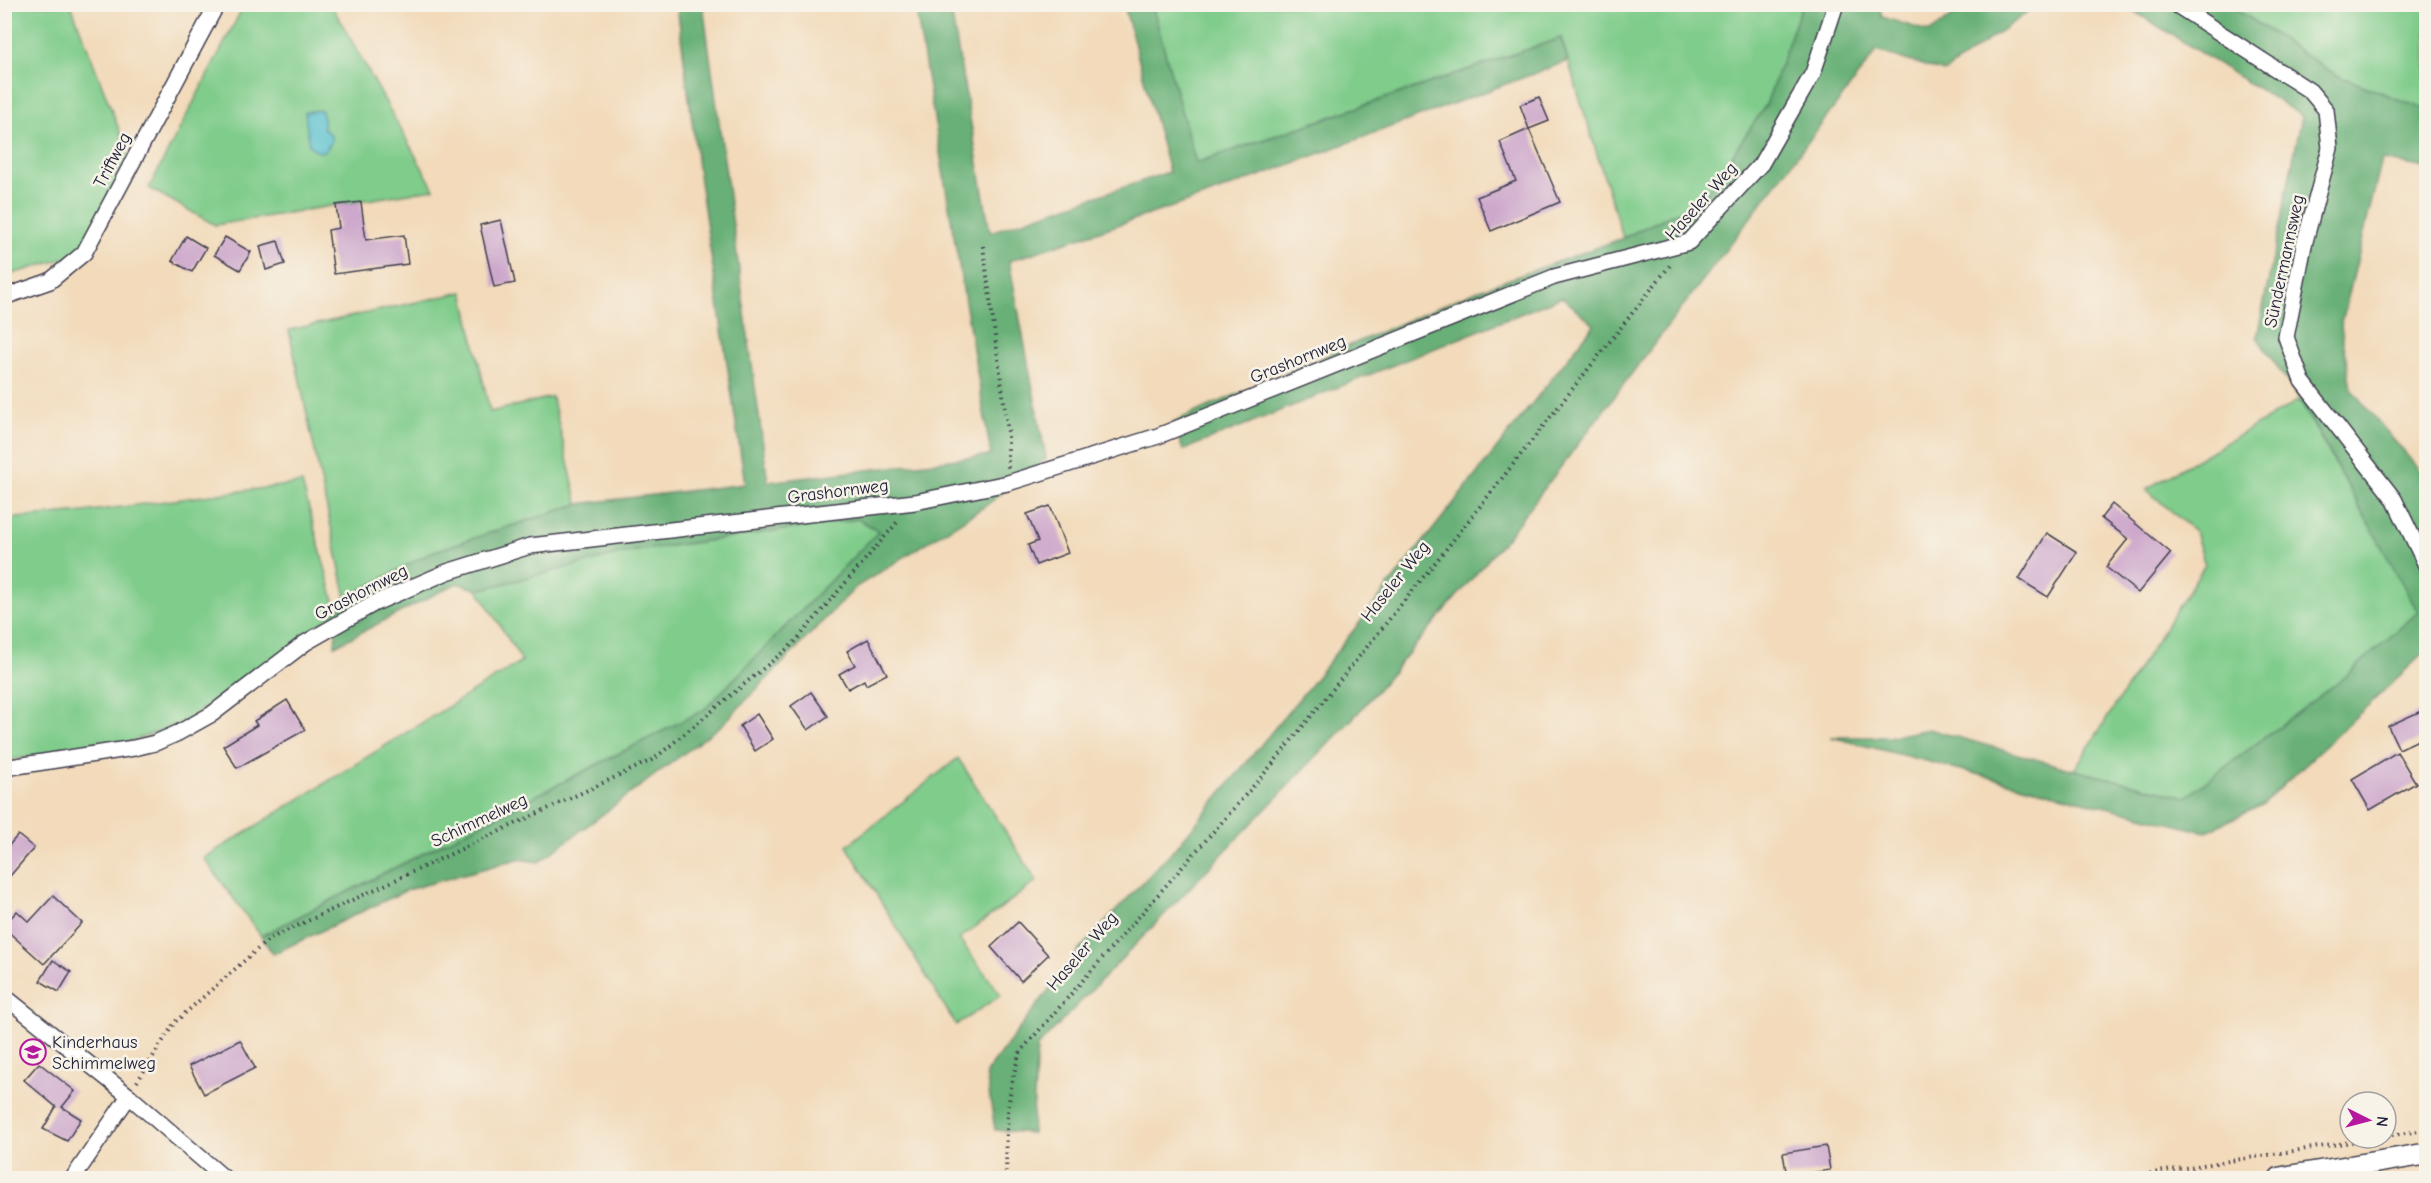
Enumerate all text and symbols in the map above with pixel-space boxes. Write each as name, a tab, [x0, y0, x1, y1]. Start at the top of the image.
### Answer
street label: Triftweg	[89, 129, 136, 192]
street label: Haseler Weg	[1661, 158, 1742, 245]
street label: Sündermannsweg	[2260, 193, 2309, 329]
street label: Grashornweg	[1247, 331, 1349, 388]
street label: Grashornweg	[786, 475, 890, 508]
street label: Haseler Weg	[1356, 537, 1434, 626]
street label: Grashornweg	[311, 560, 411, 625]
street label: Schimmelweg	[428, 789, 531, 852]
street label: Haseler Weg	[1042, 908, 1122, 995]
place label: Kinderhaus Schimmelweg	[52, 1032, 156, 1074]
school or university icon: Kinderhaus Schimmelweg	[18, 1037, 48, 1067]
north arrow	[2338, 1090, 2398, 1150]
text: N	[2372, 1115, 2391, 1128]

